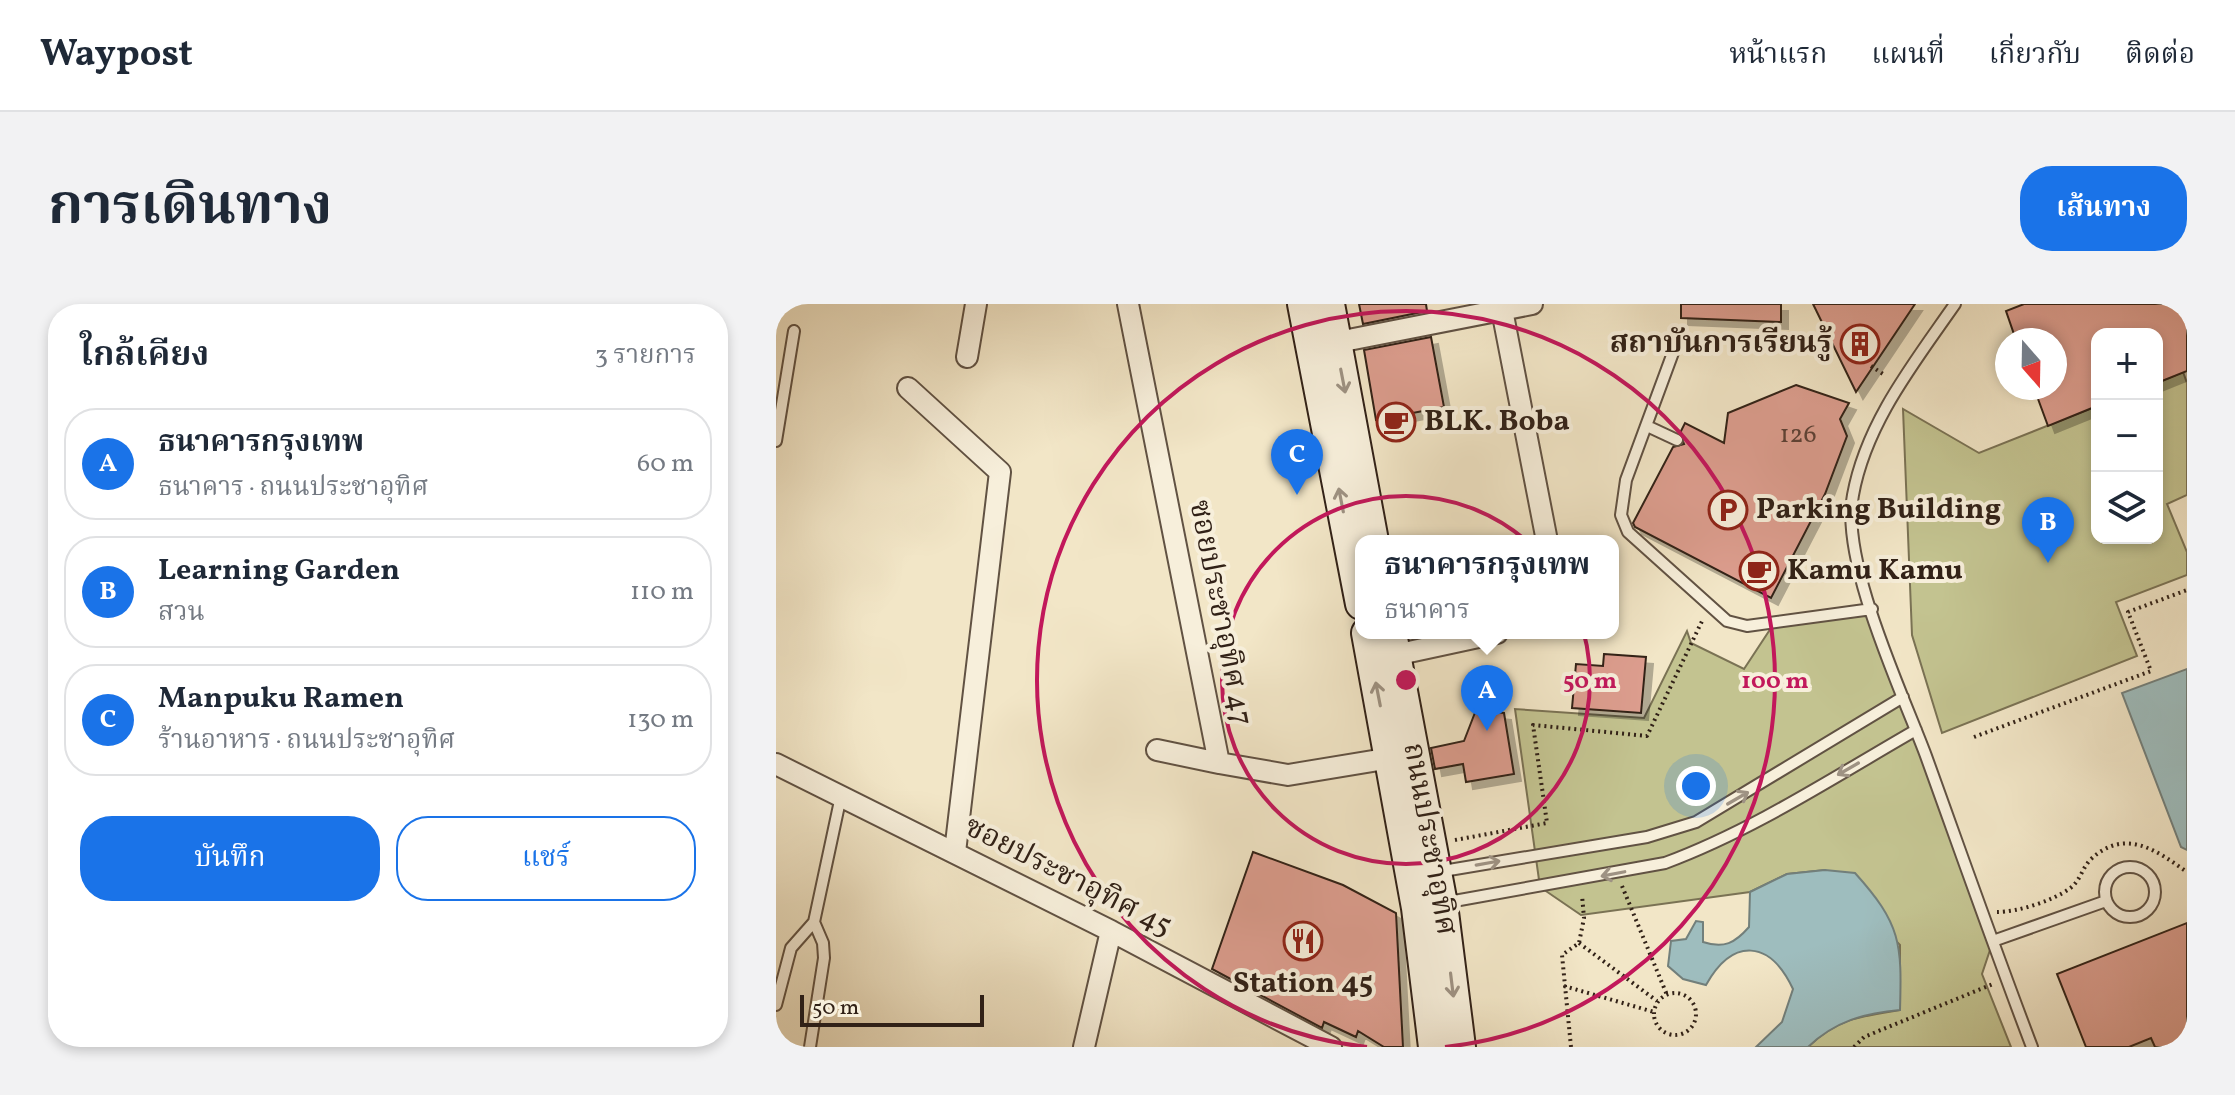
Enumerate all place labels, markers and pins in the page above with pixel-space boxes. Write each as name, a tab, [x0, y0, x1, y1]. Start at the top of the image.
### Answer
place label: สถาบันการเรียนรู้	[1610, 323, 1832, 365]
building icon: สถาบันการเรียนรู้	[1839, 323, 1881, 365]
cafe icon: BLK. Boba	[1375, 401, 1417, 443]
place label: BLK. Boba	[1424, 401, 1570, 443]
pin: C	[1271, 429, 1323, 495]
parking icon: Parking Building	[1707, 489, 1749, 531]
place label: Parking Building	[1756, 489, 2001, 531]
pin: B	[2022, 497, 2074, 563]
cafe icon: Kamu Kamu	[1738, 550, 1780, 592]
place label: Kamu Kamu	[1787, 550, 1963, 592]
pin: A	[1461, 665, 1513, 731]
centre of rings	[1392, 666, 1420, 694]
restaurant icon: Station 45	[1282, 920, 1324, 962]
place label: Station 45	[1233, 963, 1373, 1005]

